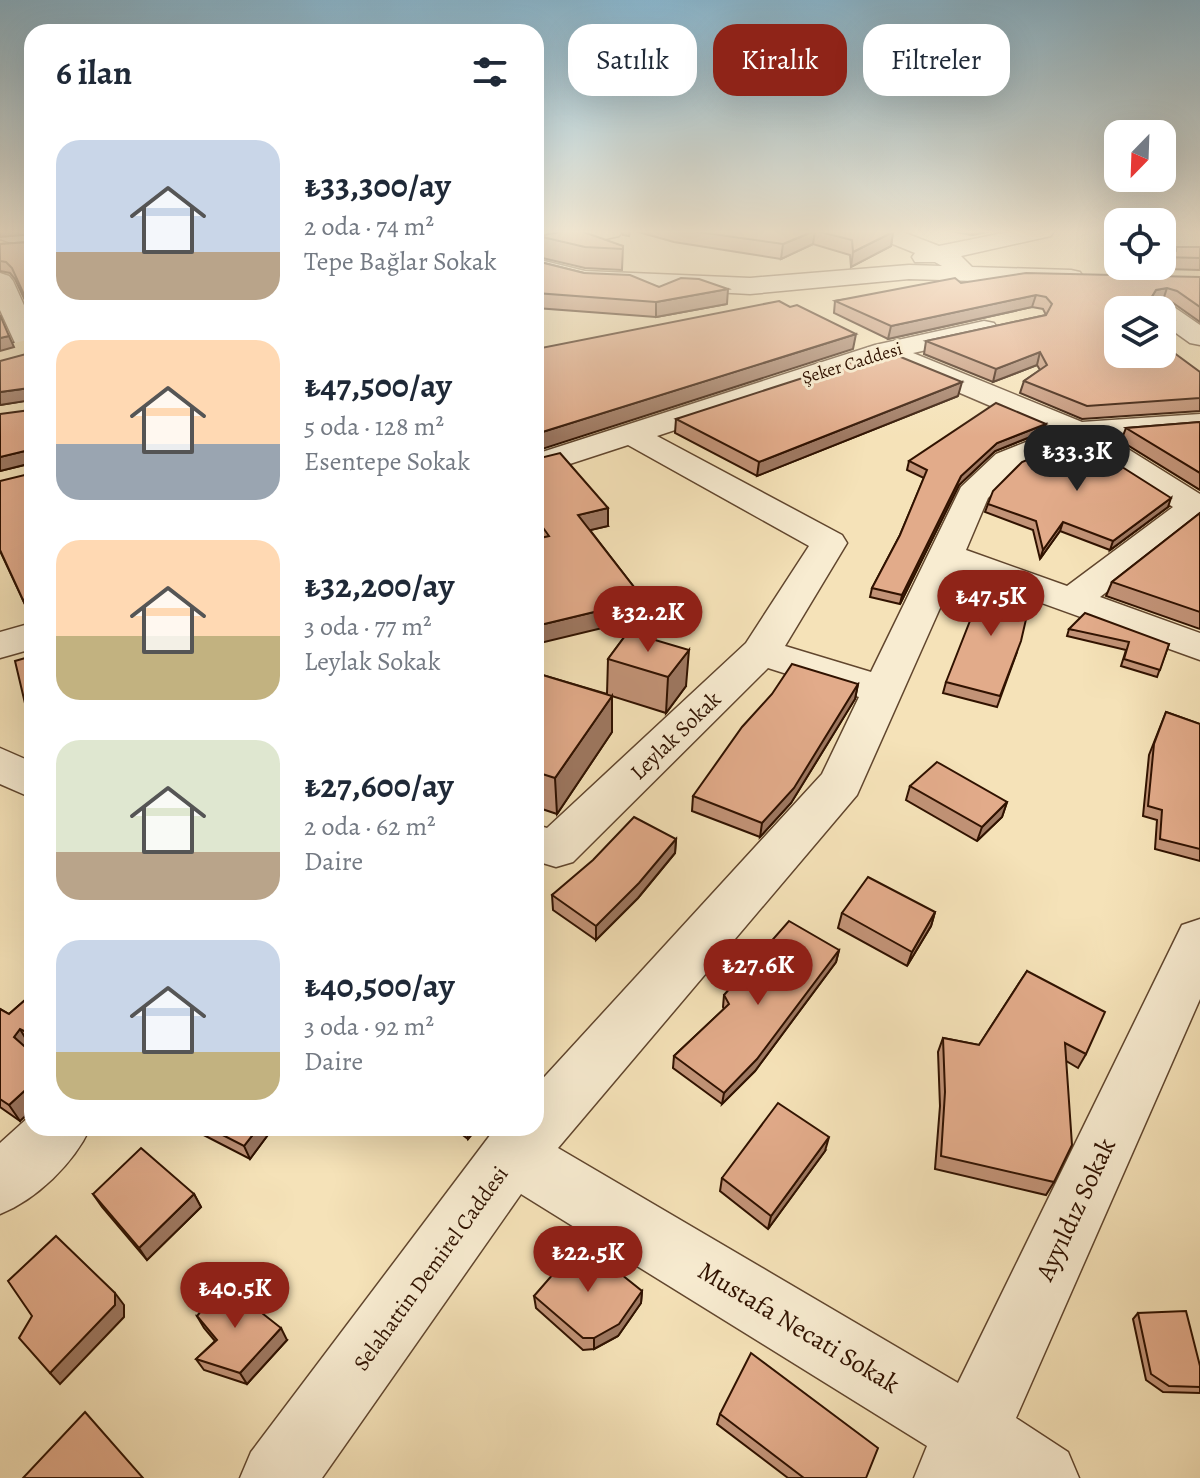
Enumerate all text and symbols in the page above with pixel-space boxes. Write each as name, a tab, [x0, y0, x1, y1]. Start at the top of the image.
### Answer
chip: Satılık	[568, 24, 697, 96]
chip: Kiralık	[713, 24, 847, 96]
chip: Filtreler	[863, 24, 1010, 96]
text: 6 ilan	[56, 49, 132, 96]
icon: filters	[468, 50, 512, 94]
north arrow	[1104, 120, 1176, 192]
map controls	[1104, 120, 1176, 368]
text: ₺33,300/ay	[304, 162, 451, 209]
icon: home	[120, 172, 216, 268]
button: locate	[1104, 208, 1176, 280]
text: 2 oda · 74 m²	[304, 209, 434, 244]
text: Tepe Bağlar Sokak	[304, 244, 497, 279]
button: layers	[1104, 296, 1176, 368]
street label: Şeker Caddesi	[799, 336, 905, 390]
text: ₺47,500/ay	[304, 362, 452, 409]
icon: home	[120, 372, 216, 468]
text: 5 oda · 128 m²	[304, 409, 444, 444]
pin: ₺33.3K	[1012, 425, 1142, 493]
text: ₺33.3K	[1042, 433, 1112, 468]
text: Esentepe Sokak	[304, 444, 470, 479]
text: ₺32,200/ay	[304, 562, 454, 609]
pin: ₺47.5K	[926, 570, 1056, 638]
icon: home	[120, 572, 216, 668]
text: ₺47.5K	[955, 578, 1027, 613]
pin: ₺32.2K	[583, 586, 713, 654]
text: ₺32.2K	[611, 594, 685, 629]
text: 3 oda · 77 m²	[304, 609, 432, 644]
text: Leylak Sokak	[304, 644, 441, 679]
street label: Leylak Sokak	[624, 685, 728, 787]
text: ₺27,600/ay	[304, 762, 454, 809]
icon: home	[120, 772, 216, 868]
text: 2 oda · 62 m²	[304, 809, 436, 844]
text: Daire	[304, 844, 363, 879]
pin: ₺27.6K	[693, 939, 823, 1007]
text: ₺27.6K	[722, 947, 794, 982]
text: ₺40,500/ay	[304, 962, 454, 1009]
icon: home	[120, 972, 216, 1068]
text: 3 oda · 92 m²	[304, 1009, 434, 1044]
text: Daire	[304, 1044, 363, 1079]
street label: Ayyıldız Sokak	[1027, 1132, 1124, 1287]
street label: Selahattin Demirel Caddesi	[346, 1160, 515, 1377]
pin: ₺22.5K	[523, 1226, 653, 1294]
text: ₺22.5K	[551, 1234, 625, 1269]
street label: Mustafa Necati Sokak	[691, 1253, 906, 1402]
pin: ₺40.5K	[170, 1262, 300, 1330]
text: ₺40.5K	[198, 1270, 272, 1305]

